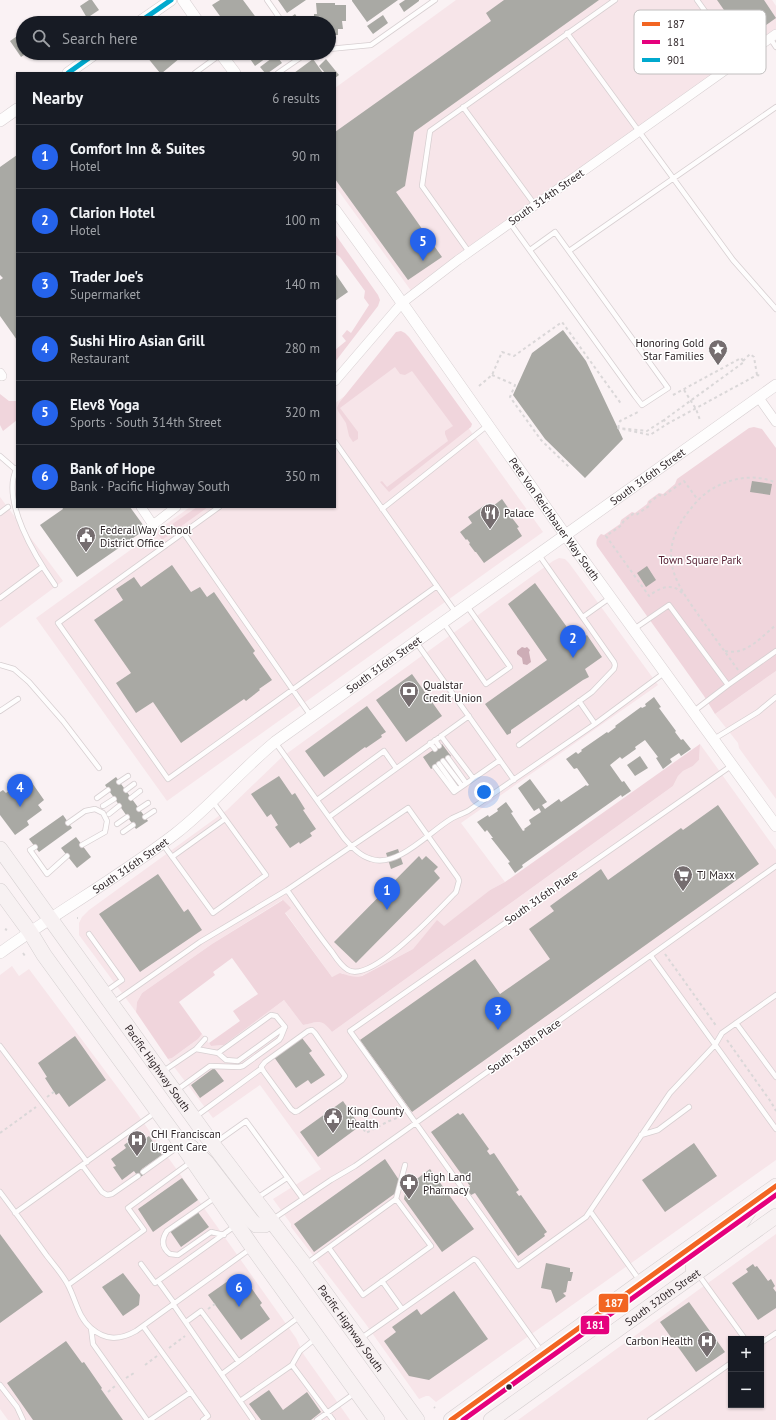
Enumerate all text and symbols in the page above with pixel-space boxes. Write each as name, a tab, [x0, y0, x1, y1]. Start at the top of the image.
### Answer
legend	[634, 10, 766, 74]
search box	[16, 16, 336, 60]
text: 187	[667, 17, 685, 31]
icon: search	[30, 27, 52, 49]
text: Search here	[62, 29, 138, 48]
text: 181	[667, 35, 685, 49]
text: 901	[667, 53, 685, 67]
text: Nearby	[32, 87, 83, 109]
text: 6 results	[272, 90, 320, 107]
text: Comfort Inn & Suites	[70, 139, 205, 158]
text: 1	[41, 148, 49, 165]
text: 90 m	[292, 148, 320, 165]
text: Hotel	[70, 158, 100, 175]
street label: South 314th Street	[505, 166, 587, 228]
text: Clarion Hotel	[70, 203, 155, 222]
text: 2	[41, 212, 49, 229]
text: 100 m	[285, 212, 320, 229]
text: Hotel	[70, 222, 100, 239]
pin: 5	[410, 228, 436, 261]
text: Trader Joe's	[70, 267, 143, 286]
text: 3	[41, 276, 49, 293]
text: 140 m	[285, 276, 320, 293]
text: Supermarket	[70, 286, 140, 303]
text: Sushi Hiro Asian Grill	[70, 331, 205, 350]
place label: Honoring Gold Star Families	[635, 336, 704, 363]
place icon: Honoring Gold Star Families	[707, 338, 729, 366]
text: 4	[41, 340, 49, 357]
text: 280 m	[285, 340, 320, 357]
text: Restaurant	[70, 350, 129, 367]
text: Elev8 Yoga	[70, 395, 139, 414]
text: 5	[41, 404, 49, 421]
text: 320 m	[285, 404, 320, 421]
text: Sports · South 314th Street	[70, 414, 221, 431]
street label: South 316th Street	[607, 445, 688, 508]
street label: Pete Von Reichbauer Way South	[506, 455, 603, 583]
text: Bank of Hope	[70, 459, 155, 478]
text: 6	[41, 468, 49, 485]
text: 350 m	[285, 468, 320, 485]
text: Bank · Pacific Highway South	[70, 478, 230, 495]
restaurant icon: Palace	[479, 502, 501, 530]
place label: Palace	[504, 506, 535, 520]
place label: Federal Way School District Office	[100, 523, 192, 550]
public building icon: Federal Way School District Office	[75, 525, 97, 553]
park label: Town Square Park	[658, 553, 742, 567]
pin: 2	[560, 625, 586, 658]
street label: South 316th Street	[343, 633, 424, 696]
place label: Qualstar Credit Union	[423, 678, 482, 705]
bank icon: Qualstar Credit Union	[398, 680, 420, 708]
pin: 4	[7, 774, 33, 807]
your location	[474, 782, 494, 802]
street label: South 316th Street	[90, 834, 171, 896]
supermarket icon: TJ Maxx	[672, 864, 694, 892]
street label: South 316th Place	[502, 866, 581, 927]
place label: TJ Maxx	[697, 868, 735, 882]
pin: 1	[374, 877, 400, 910]
pin: 3	[485, 997, 511, 1030]
street label: South 318th Place	[485, 1015, 564, 1076]
street label: Pacific Highway South	[122, 1022, 194, 1114]
place label: King County Health	[347, 1104, 405, 1131]
public building icon: King County Health	[322, 1106, 344, 1134]
place label: CHI Franciscan Urgent Care	[151, 1127, 221, 1154]
hospital icon: CHI Franciscan Urgent Care	[126, 1129, 148, 1157]
place label: High Land Pharmacy	[423, 1170, 471, 1197]
pharmacy icon: High Land Pharmacy	[398, 1172, 420, 1200]
street label: South 320th Street	[622, 1265, 703, 1329]
pin: 6	[226, 1274, 252, 1307]
street label: Pacific Highway South	[315, 1282, 387, 1374]
line badge: 187	[598, 1293, 629, 1313]
text: 187	[605, 1296, 623, 1310]
line badge: 181	[580, 1315, 610, 1335]
text: 181	[586, 1318, 604, 1332]
hospital icon: Carbon Health	[696, 1330, 718, 1358]
place label: Carbon Health	[626, 1334, 693, 1348]
map controls	[728, 1336, 764, 1408]
button: +	[728, 1336, 764, 1372]
button: −	[728, 1372, 764, 1408]
unlabelled marker	[504, 1382, 514, 1392]

